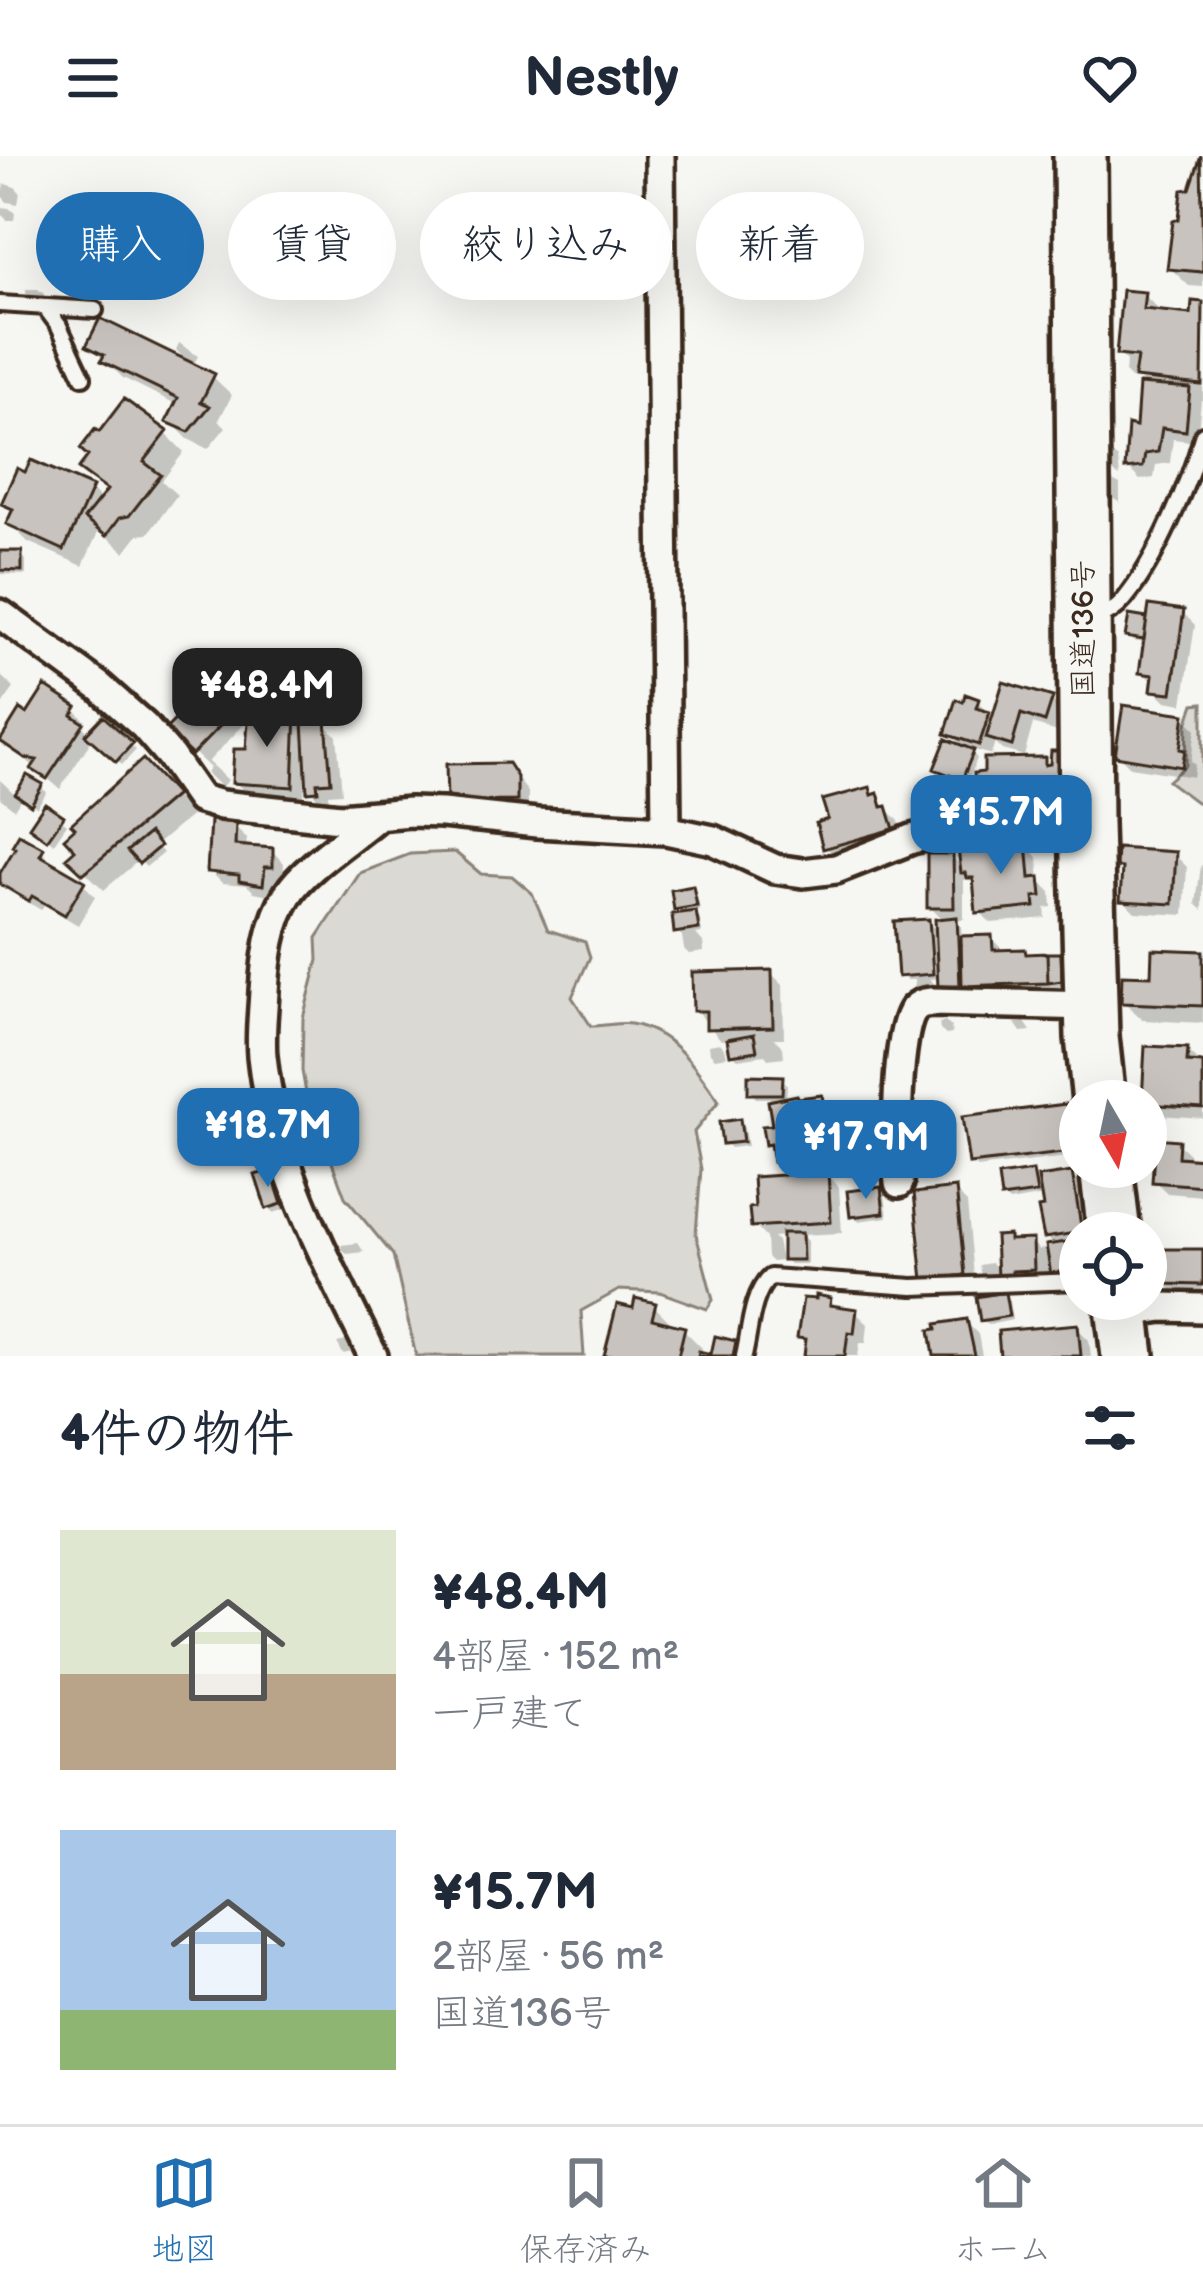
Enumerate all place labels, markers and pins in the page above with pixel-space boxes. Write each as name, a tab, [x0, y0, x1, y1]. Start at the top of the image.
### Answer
pin: ¥48.4M	[169, 648, 365, 750]
pin: ¥15.7M	[903, 775, 1099, 877]
pin: ¥18.7M	[170, 1088, 366, 1190]
pin: ¥17.9M	[768, 1100, 964, 1202]

